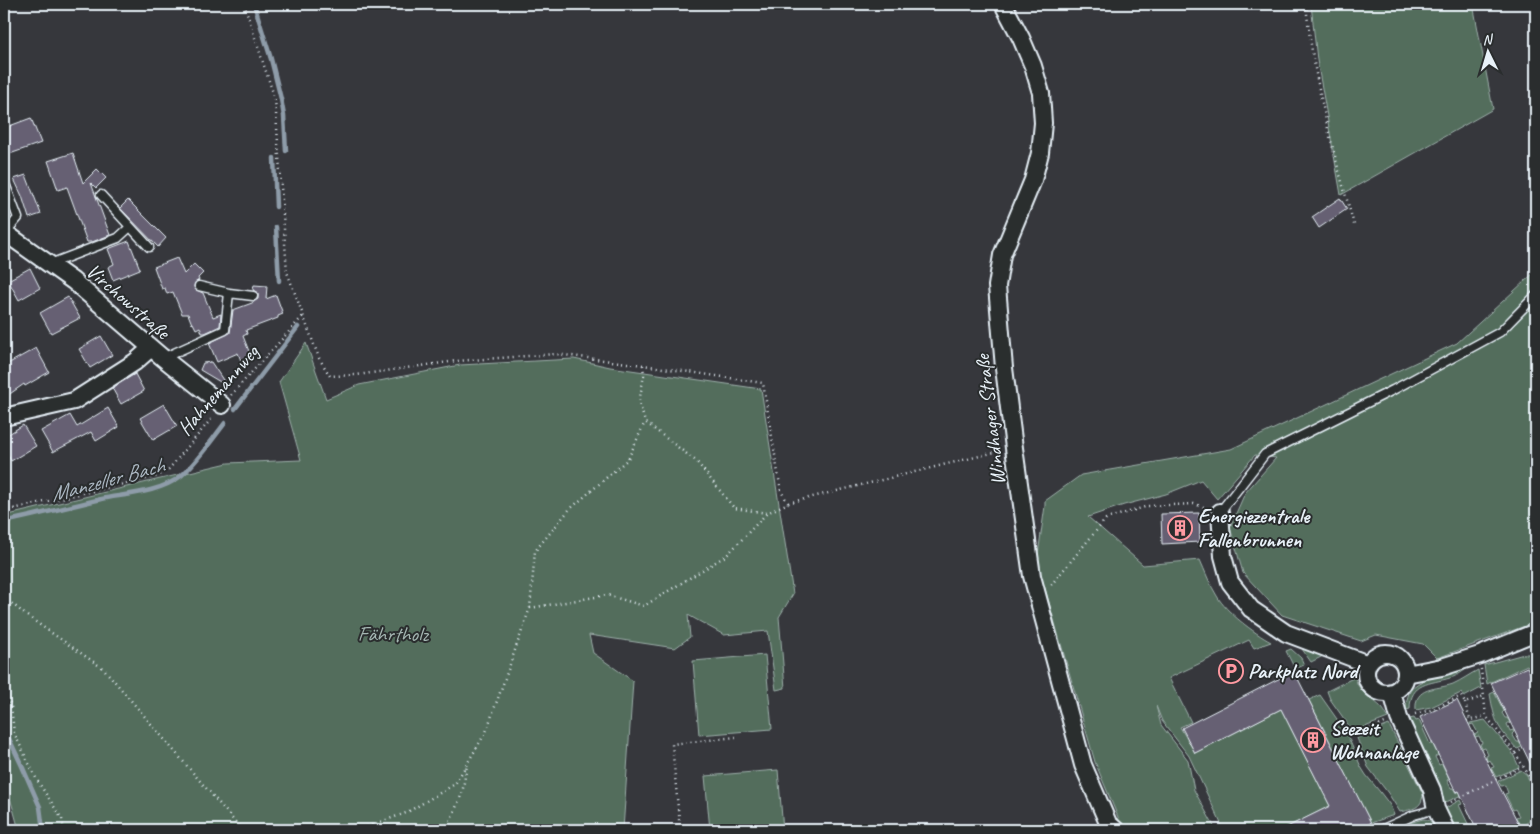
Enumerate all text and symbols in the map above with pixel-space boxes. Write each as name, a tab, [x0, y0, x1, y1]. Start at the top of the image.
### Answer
north arrow	[1462, 28, 1512, 78]
text: N	[1482, 30, 1494, 48]
street label: Virchowstraße	[81, 258, 177, 346]
street label: Hahnemannweg	[172, 338, 265, 441]
street label: Windhager Straße	[969, 351, 1011, 487]
water label: Manzeller Bach	[47, 451, 169, 509]
place label: Energiezentrale Fallenbrunnen	[1198, 503, 1311, 553]
building icon: Energiezentrale Fallenbrunnen	[1167, 515, 1193, 541]
park label: Fährtholz	[358, 621, 430, 647]
parking icon: Parkplatz Nord	[1218, 658, 1244, 684]
place label: Parkplatz Nord	[1248, 658, 1361, 684]
place label: Seezeit Wohnanlage	[1330, 715, 1420, 765]
building icon: Seezeit Wohnanlage	[1300, 727, 1326, 753]

